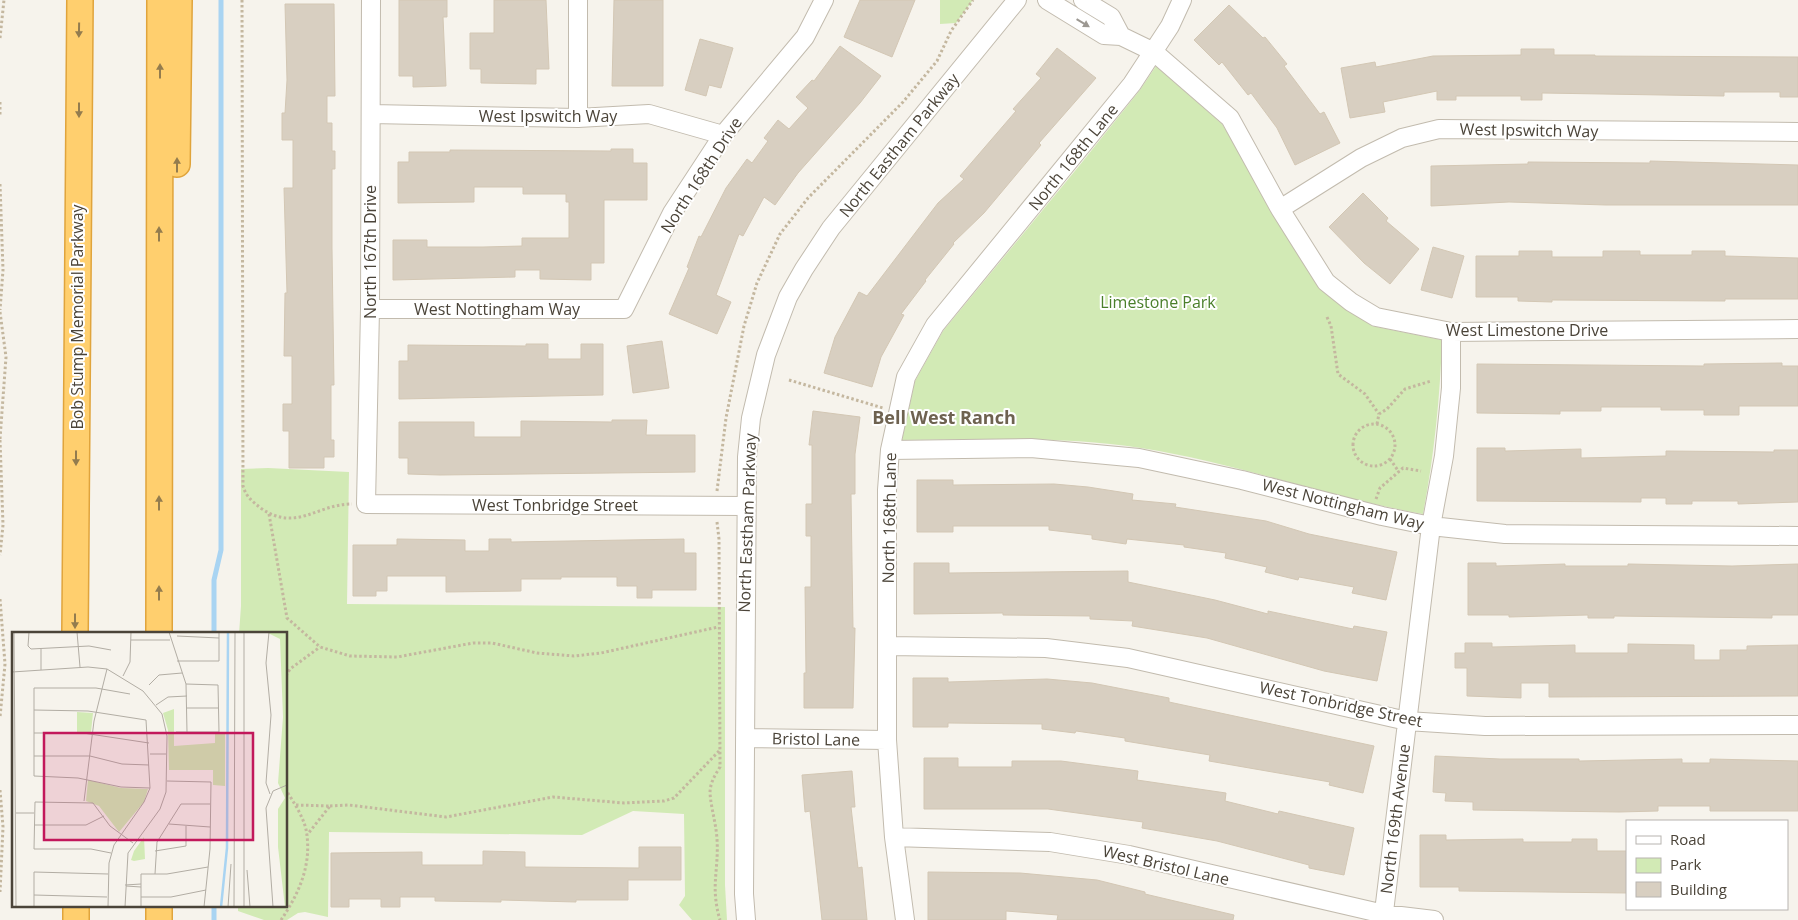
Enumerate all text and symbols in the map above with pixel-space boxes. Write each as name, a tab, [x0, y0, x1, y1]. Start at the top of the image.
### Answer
one-way arrow	[1076, 18, 1089, 27]
one-way arrow	[75, 23, 83, 39]
one-way arrow	[156, 63, 164, 79]
street label: North Eastham Parkway	[834, 68, 965, 222]
street label: North 168th Lane	[1023, 99, 1123, 215]
one-way arrow	[75, 102, 83, 118]
street label: West Ipswitch Way	[479, 105, 618, 127]
street label: North 168th Drive	[655, 113, 747, 237]
street label: West Ipswitch Way	[1460, 118, 1599, 142]
one-way arrow	[173, 157, 181, 173]
street label: North 167th Drive	[359, 185, 381, 319]
street label: Bob Stump Memorial Parkway	[66, 203, 88, 430]
one-way arrow	[155, 226, 163, 242]
park label: Limestone Park	[1100, 291, 1216, 313]
street label: West Nottingham Way	[414, 298, 581, 320]
street label: West Limestone Drive	[1446, 319, 1608, 341]
district label: Bell West Ranch	[872, 405, 1016, 429]
street label: North Eastham Parkway	[733, 432, 761, 613]
one-way arrow	[72, 451, 80, 467]
street label: North 168th Lane	[877, 452, 901, 584]
street label: West Nottingham Way	[1260, 473, 1427, 535]
street label: West Tonbridge Street	[472, 494, 638, 516]
one-way arrow	[155, 495, 163, 511]
one-way arrow	[155, 585, 163, 601]
one-way arrow	[71, 613, 79, 629]
inset map	[12, 632, 288, 908]
street label: West Tonbridge Street	[1257, 676, 1425, 732]
street label: Bristol Lane	[772, 727, 860, 751]
street label: North 169th Avenue	[1375, 743, 1415, 895]
legend	[1626, 820, 1788, 910]
text: Road	[1670, 829, 1706, 849]
street label: West Bristol Lane	[1101, 840, 1232, 890]
text: Park	[1670, 854, 1701, 874]
text: Building	[1670, 879, 1727, 899]

